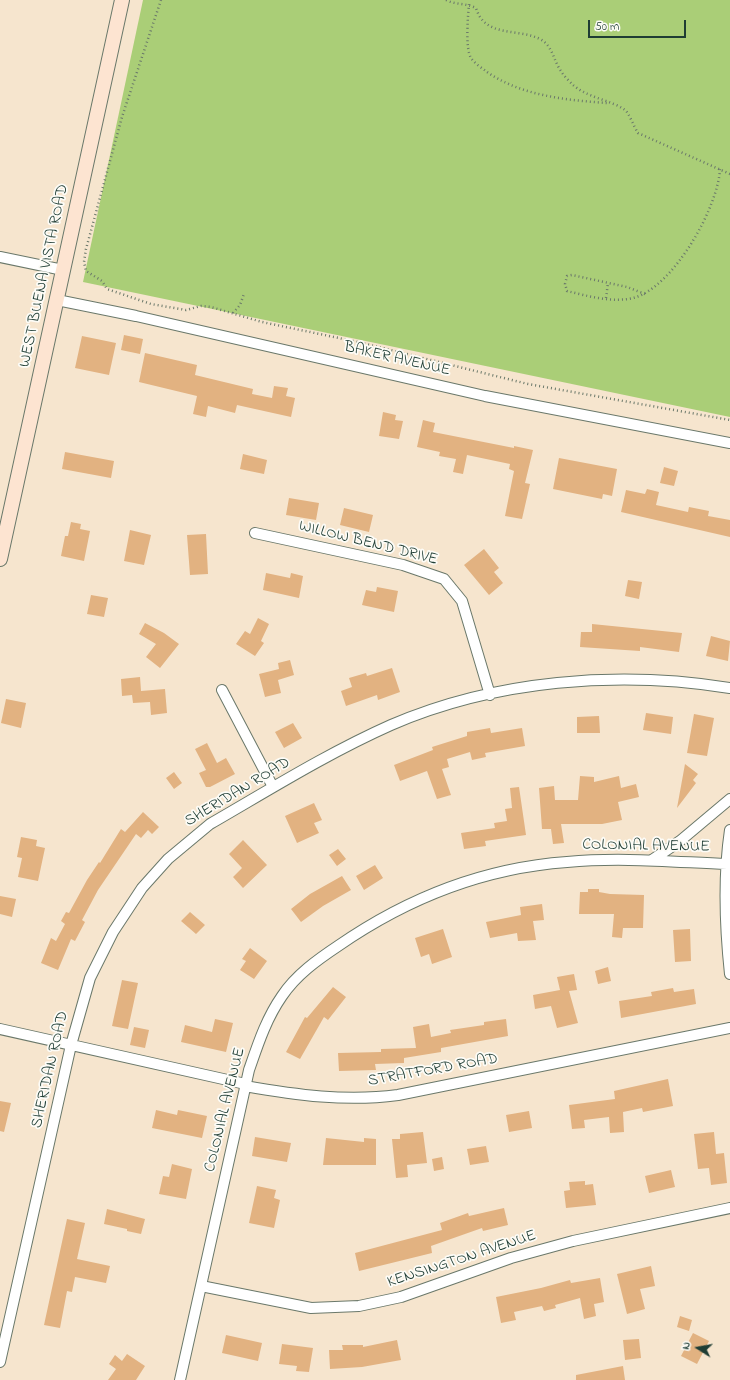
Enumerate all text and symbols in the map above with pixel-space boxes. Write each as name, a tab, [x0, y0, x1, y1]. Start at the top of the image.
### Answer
scale bar	[590, 12, 688, 38]
text: 50 m	[595, 18, 619, 36]
street label: WEST BUENA VISTA ROAD	[16, 183, 74, 369]
street label: BAKER AVENUE	[342, 338, 452, 382]
street label: WILLOW BEND DRIVE	[297, 517, 439, 571]
street label: SHERIDAN ROAD	[182, 754, 294, 832]
street label: COLONIAL AVENUE	[582, 836, 710, 858]
street label: SHERIDAN ROAD	[28, 1010, 74, 1130]
street label: COLONIAL AVENUE	[201, 1046, 251, 1174]
street label: STRATFORD ROAD	[367, 1050, 499, 1092]
street label: KENSINGTON AVENUE	[385, 1227, 539, 1293]
north arrow	[678, 1328, 718, 1368]
text: N	[678, 1341, 695, 1351]

